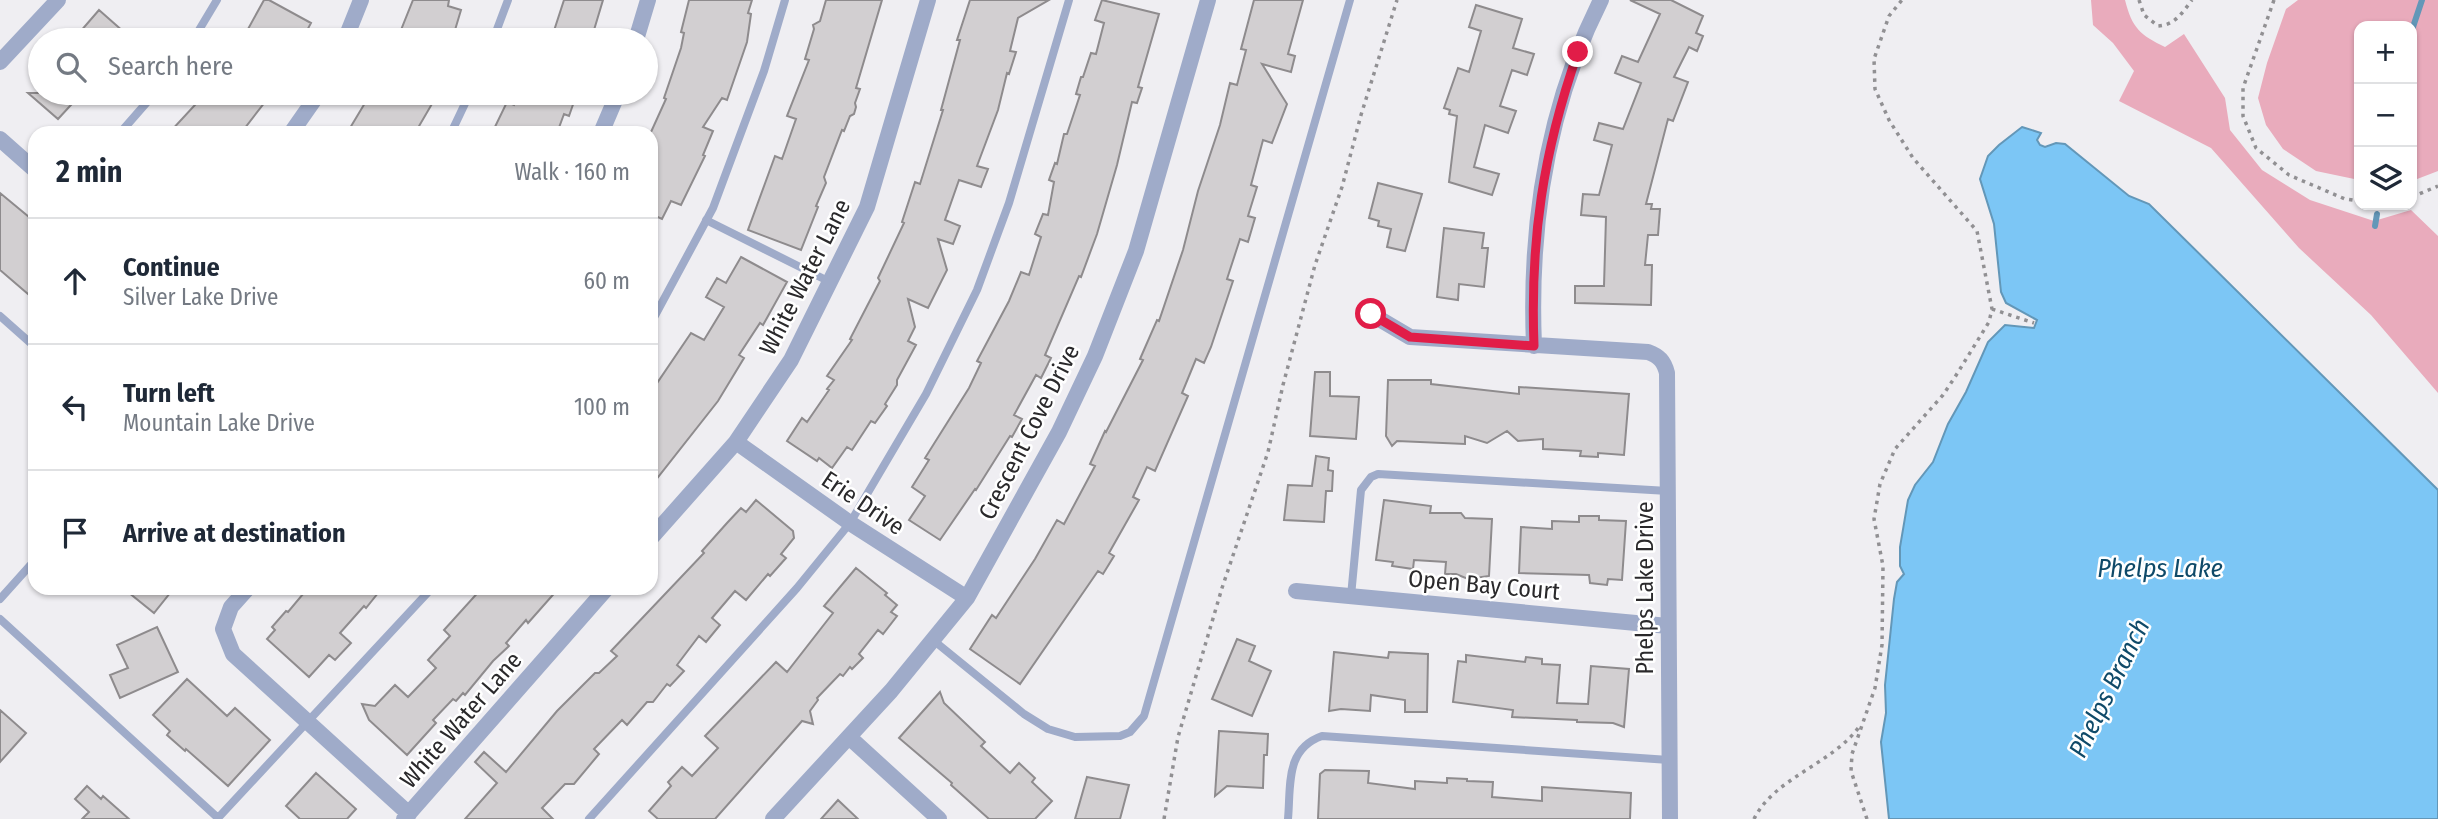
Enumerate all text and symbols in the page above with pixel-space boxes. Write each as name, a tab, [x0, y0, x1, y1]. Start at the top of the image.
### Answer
map controls	[2354, 21, 2417, 210]
button: +	[2354, 21, 2417, 84]
search box	[28, 28, 658, 105]
route end	[1562, 36, 1593, 67]
icon: search	[52, 48, 90, 86]
text: Search here	[108, 51, 233, 82]
button: −	[2354, 84, 2417, 147]
button: layers	[2354, 147, 2417, 210]
text: 2 min	[56, 154, 123, 190]
text: Walk · 160 m	[514, 158, 630, 186]
street label: White Water Lane	[754, 195, 856, 359]
text: Continue	[123, 252, 220, 283]
icon: ahead	[56, 262, 94, 300]
text: 60 m	[584, 267, 630, 295]
text: Silver Lake Drive	[123, 283, 278, 311]
route start	[1355, 298, 1386, 329]
street label: Crescent Cove Drive	[973, 340, 1085, 524]
text: Turn left	[123, 378, 215, 409]
icon: left	[56, 388, 94, 426]
text: 100 m	[574, 393, 630, 421]
text: Mountain Lake Drive	[123, 409, 315, 437]
street label: Erie Drive	[816, 465, 910, 541]
street label: Phelps Lake Drive	[1631, 501, 1659, 675]
icon: arrive	[56, 514, 94, 552]
text: Arrive at destination	[123, 518, 346, 549]
water label: Phelps Lake	[2097, 553, 2223, 584]
street label: Open Bay Court	[1407, 564, 1561, 606]
water label: Phelps Branch	[2063, 614, 2156, 763]
street label: White Water Lane	[394, 646, 528, 794]

